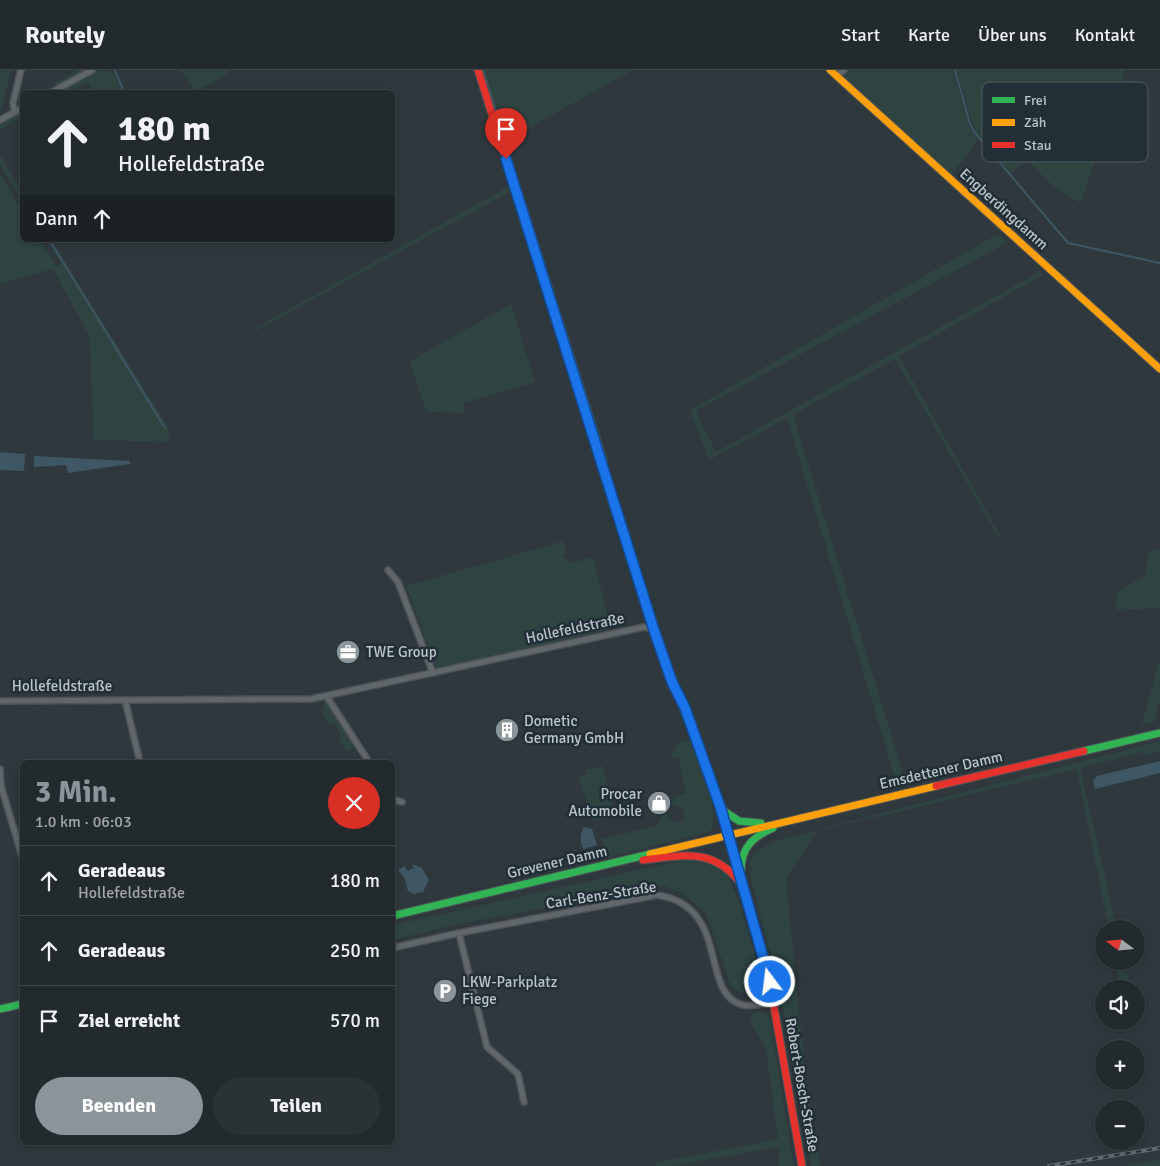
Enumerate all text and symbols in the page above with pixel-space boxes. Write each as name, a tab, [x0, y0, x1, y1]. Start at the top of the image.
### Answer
text: Routely	[25, 20, 105, 50]
text: Start	[841, 24, 880, 46]
text: Karte	[908, 24, 950, 46]
text: Über uns	[978, 24, 1047, 46]
text: Kontakt	[1075, 24, 1135, 46]
legend	[982, 82, 1148, 162]
text: Frei	[1024, 92, 1047, 109]
text: 180 m	[118, 107, 211, 150]
pin	[485, 108, 527, 159]
icon: ahead	[35, 110, 100, 175]
text: Zäh	[1024, 114, 1046, 131]
icon: arrive	[492, 115, 520, 143]
text: Stau	[1024, 137, 1051, 154]
text: Hollefeldstraße	[118, 150, 265, 177]
street label: Engberdingdamm	[956, 165, 1052, 253]
icon: ahead	[88, 205, 116, 233]
text: Dann	[35, 207, 78, 231]
street label: Hollefeldstraße	[524, 609, 626, 647]
office icon: TWE Group	[335, 639, 361, 665]
place label: TWE Group	[366, 643, 437, 661]
street label: Hollefeldstraße	[12, 677, 112, 695]
place label: Dometic Germany GmbH	[524, 712, 624, 747]
building icon: Dometic Germany GmbH	[494, 717, 520, 743]
street label: Emsdettener Damm	[878, 747, 1004, 793]
text: 3 Min.	[35, 774, 117, 811]
button: close	[328, 777, 380, 829]
place label: Procar Automobile	[568, 785, 642, 820]
shop icon: Procar Automobile	[646, 790, 672, 816]
text: 1.0 km · 06:03	[35, 812, 132, 832]
street label: Grevener Damm	[505, 842, 609, 882]
text: Geradeaus	[78, 859, 165, 883]
icon: ahead	[35, 867, 63, 895]
text: 180 m	[330, 869, 380, 893]
street label: Carl-Benz-Straße	[544, 877, 658, 913]
text: Hollefeldstraße	[78, 883, 185, 903]
north arrow	[1095, 920, 1145, 970]
map controls	[1095, 920, 1145, 1150]
icon: ahead	[35, 937, 63, 965]
text: Geradeaus	[78, 939, 165, 963]
text: 250 m	[330, 939, 380, 963]
position arrow	[743, 955, 795, 1007]
place label: LKW-Parkplatz Fiege	[462, 973, 558, 1008]
parking icon: LKW-Parkplatz Fiege	[432, 978, 458, 1004]
button: sound	[1095, 980, 1145, 1030]
icon: arrive	[35, 1007, 63, 1035]
text: Ziel erreicht	[78, 1009, 180, 1033]
text: 570 m	[330, 1009, 380, 1033]
street label: Robert-Bosch-Straße	[781, 1017, 823, 1153]
button: +	[1095, 1040, 1145, 1090]
button: Beenden	[35, 1077, 203, 1135]
button: Teilen	[213, 1077, 380, 1135]
button: −	[1095, 1100, 1145, 1150]

